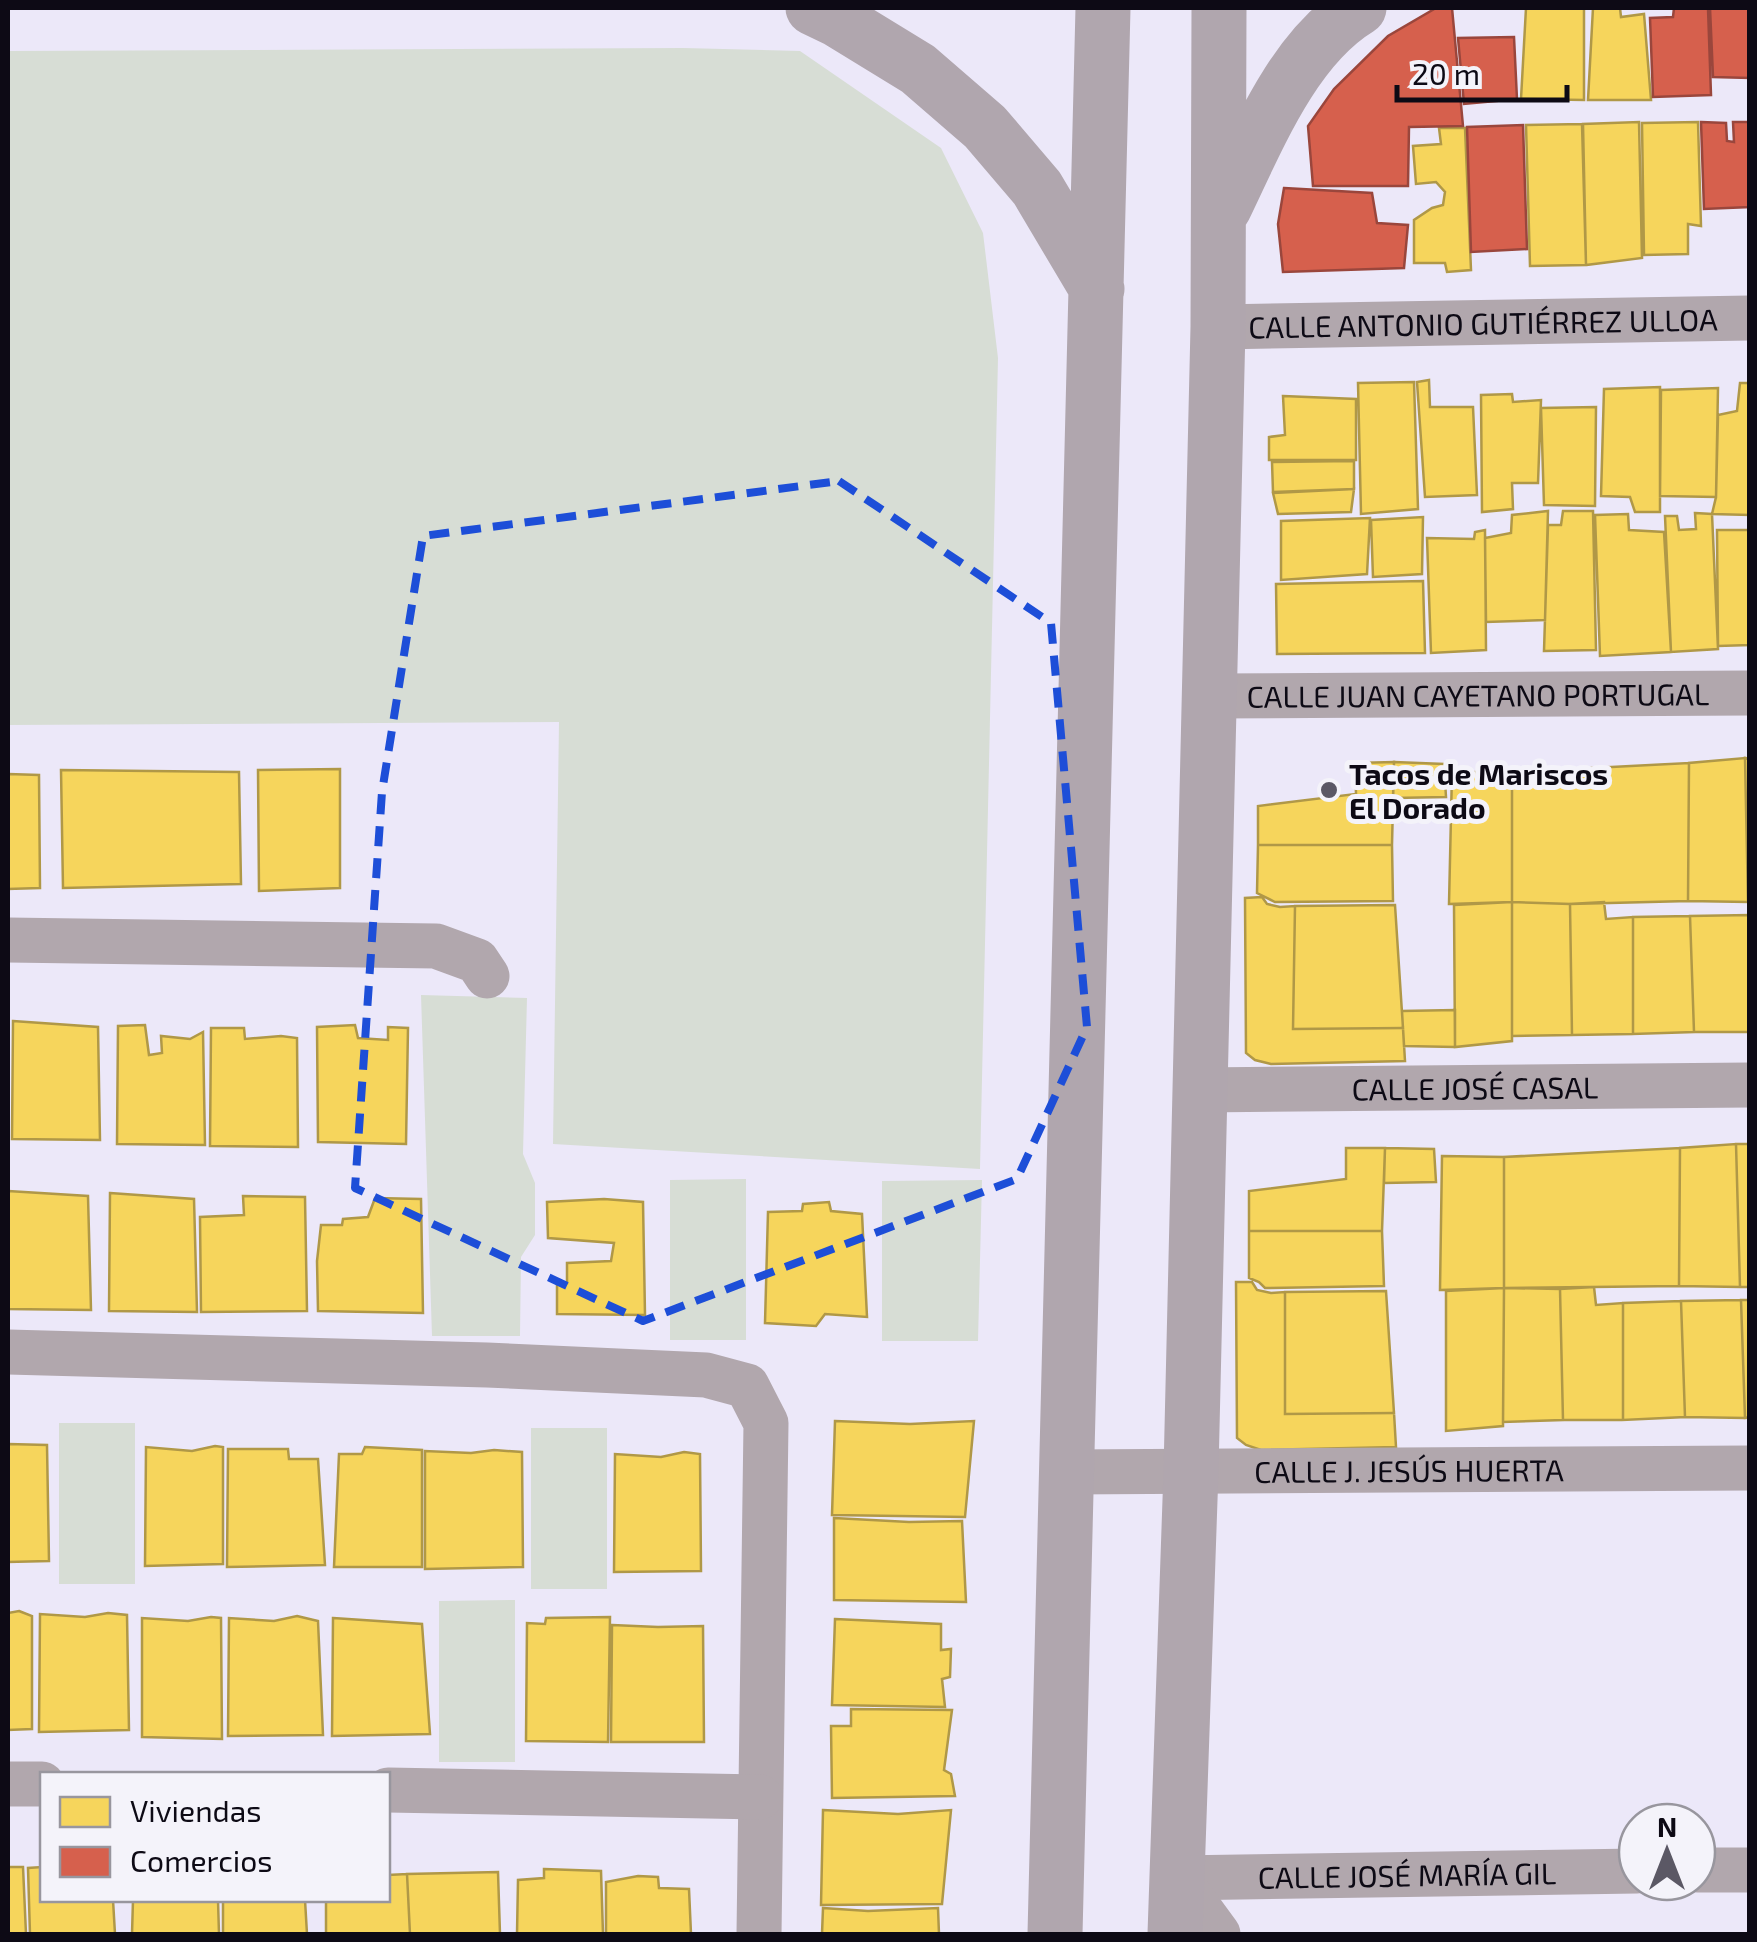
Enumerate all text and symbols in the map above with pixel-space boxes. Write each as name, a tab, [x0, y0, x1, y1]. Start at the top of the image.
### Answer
scale bar	[1397, 40, 1567, 102]
text: 20 m	[1412, 55, 1480, 91]
street label: CALLE ANTONIO GUTIÉRREZ ULLOA	[1248, 301, 1718, 344]
street label: CALLE JUAN CAYETANO PORTUGAL	[1247, 675, 1709, 714]
place label: Tacos de Mariscos El Dorado	[1349, 755, 1608, 825]
marker: Tacos de Mariscos El Dorado	[1318, 779, 1340, 801]
street label: CALLE JOSÉ CASAL	[1351, 1068, 1599, 1107]
street label: CALLE J. JESÚS HUERTA	[1254, 1451, 1564, 1489]
legend	[40, 1772, 390, 1902]
text: Viviendas	[130, 1792, 262, 1828]
north arrow	[1617, 1802, 1717, 1902]
text: N	[1657, 1809, 1677, 1843]
text: Comercios	[130, 1842, 273, 1878]
street label: CALLE JOSÉ MARÍA GIL	[1258, 1854, 1556, 1895]

